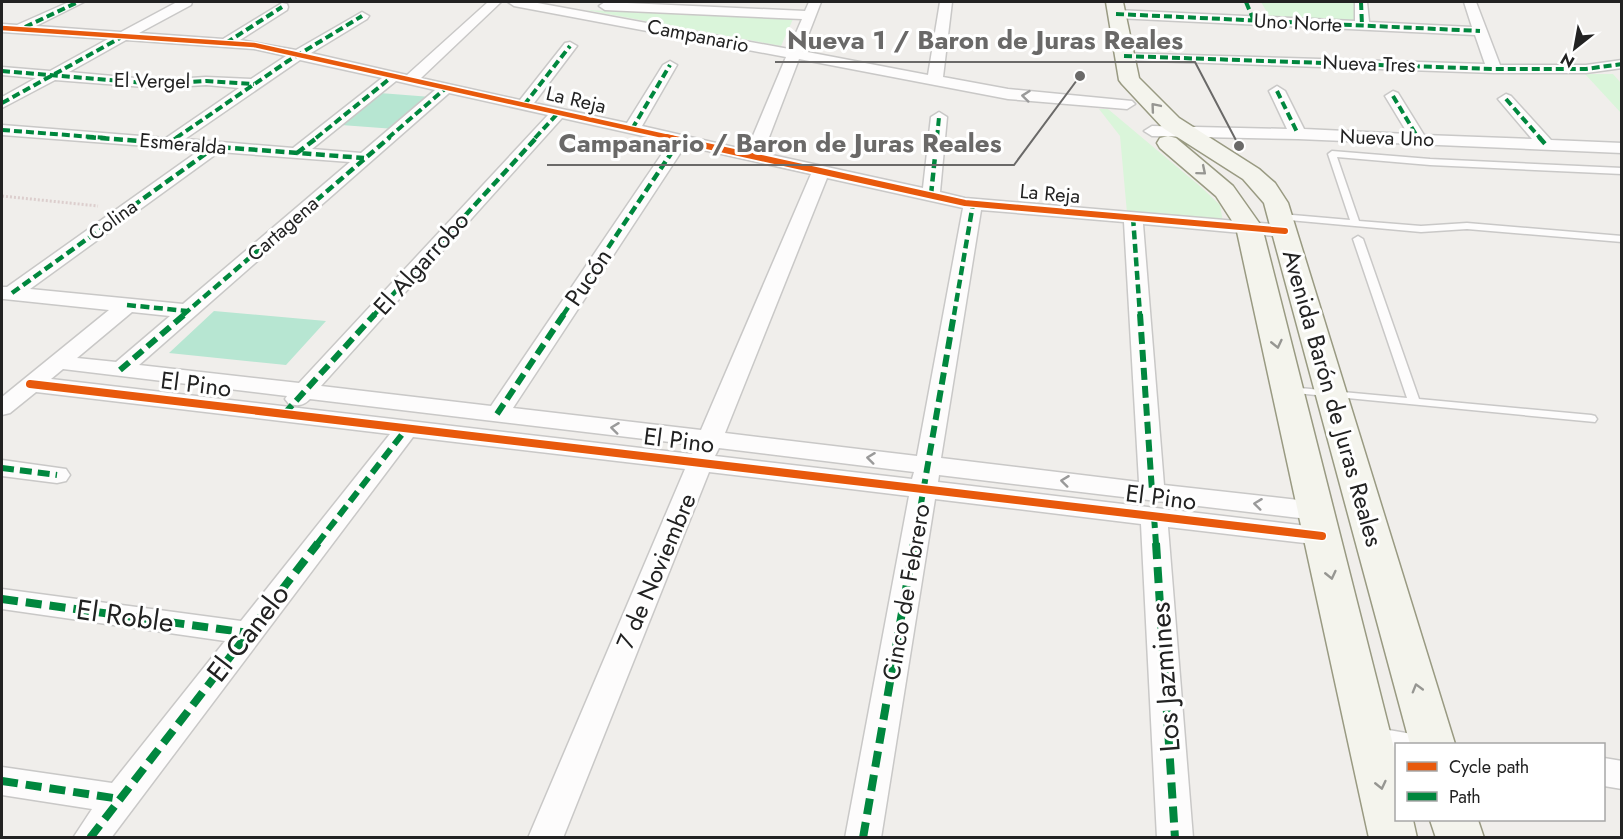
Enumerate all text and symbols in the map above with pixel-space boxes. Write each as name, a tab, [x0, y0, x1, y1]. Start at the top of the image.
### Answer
street label: Uno Norte	[1253, 6, 1343, 40]
street label: Campanario	[645, 12, 751, 60]
callout: Nueva 1 / Baron de Juras Reales	[775, 18, 1195, 62]
north arrow	[1545, 18, 1605, 78]
text: Nueva 1 / Baron de Juras Reales	[787, 21, 1183, 59]
text: N	[1556, 47, 1579, 74]
street label: Nueva Tres	[1322, 48, 1416, 80]
street label: El Vergel	[114, 66, 190, 96]
street label: La Reja	[543, 79, 609, 121]
one-way arrow	[1022, 90, 1031, 103]
one-way arrow	[1151, 103, 1162, 114]
callout: Campanario / Baron de Juras Reales	[547, 121, 1014, 165]
street label: Nueva Uno	[1339, 122, 1435, 154]
text: Campanario / Baron de Juras Reales	[559, 124, 1002, 162]
street label: Esmeralda	[138, 126, 228, 162]
one-way arrow	[1195, 163, 1206, 174]
street label: La Reja	[1018, 177, 1082, 211]
street label: Cartagena	[241, 190, 325, 268]
street label: Colina	[82, 192, 144, 248]
street label: El Algarrobo	[365, 204, 477, 322]
street label: Pucón	[556, 241, 620, 313]
street label: Avenida Barón de Juras Reales	[1274, 245, 1392, 551]
one-way arrow	[1270, 339, 1283, 349]
street label: El Pino	[159, 362, 233, 406]
street label: El Pino	[642, 418, 716, 462]
one-way arrow	[610, 423, 619, 435]
one-way arrow	[866, 452, 875, 465]
one-way arrow	[1060, 475, 1069, 488]
street label: El Pino	[1124, 475, 1198, 519]
street label: 7 de Noviembre	[607, 488, 705, 654]
one-way arrow	[1254, 498, 1263, 511]
street label: Cinco de Febrero	[873, 501, 939, 683]
one-way arrow	[1324, 570, 1337, 580]
street label: El Canelo	[197, 576, 299, 690]
street label: El Roble	[74, 589, 176, 643]
street label: Los Jazmines	[1139, 601, 1191, 753]
one-way arrow	[1412, 683, 1424, 694]
legend	[1395, 743, 1605, 821]
text: Cycle path	[1449, 754, 1529, 780]
one-way arrow	[1374, 780, 1387, 790]
text: Path	[1449, 784, 1481, 810]

